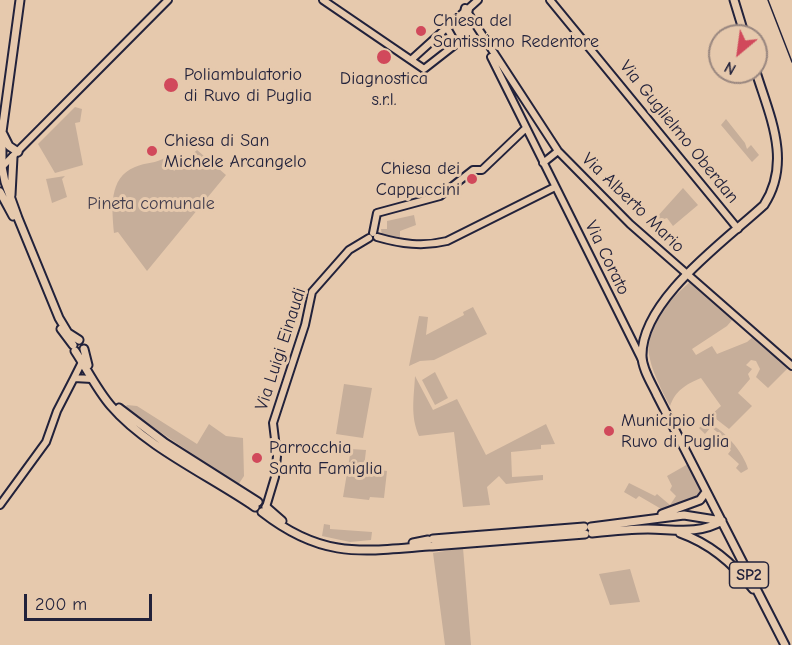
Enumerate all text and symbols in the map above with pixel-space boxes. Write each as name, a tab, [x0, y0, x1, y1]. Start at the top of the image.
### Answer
place label: Chiesa del Santissimo Redentore	[433, 10, 599, 52]
marker: Chiesa del Santissimo Redentore	[414, 24, 428, 38]
north arrow	[708, 24, 768, 84]
marker: Diagnostica s.r.l.	[375, 48, 393, 66]
street label: Via Guglielmo Oberdan	[615, 56, 743, 208]
text: N	[721, 58, 739, 78]
place label: Poliambulatorio di Ruvo di Puglia	[184, 64, 312, 106]
place label: Diagnostica s.r.l.	[340, 68, 428, 110]
marker: Poliambulatorio di Ruvo di Puglia	[162, 76, 180, 94]
place label: Chiesa di San Michele Arcangelo	[164, 130, 306, 172]
marker: Chiesa di San Michele Arcangelo	[145, 144, 159, 158]
street label: Via Alberto Mario	[577, 149, 689, 257]
place label: Chiesa dei Cappuccini	[376, 158, 460, 201]
marker: Chiesa dei Cappuccini	[465, 172, 479, 186]
park label: Pineta comunale	[87, 193, 215, 215]
street label: Via Corato	[580, 217, 634, 299]
street label: Via Luigi Einaudi	[251, 285, 311, 413]
place label: Municipio di Ruvo di Puglia	[621, 410, 729, 452]
marker: Municipio di Ruvo di Puglia	[602, 424, 616, 438]
place label: Parrocchia Santa Famiglia	[269, 437, 383, 480]
marker: Parrocchia Santa Famiglia	[250, 451, 264, 465]
road number: SP2	[730, 562, 768, 588]
scale bar	[27, 582, 154, 620]
text: 200 m	[35, 594, 87, 615]

